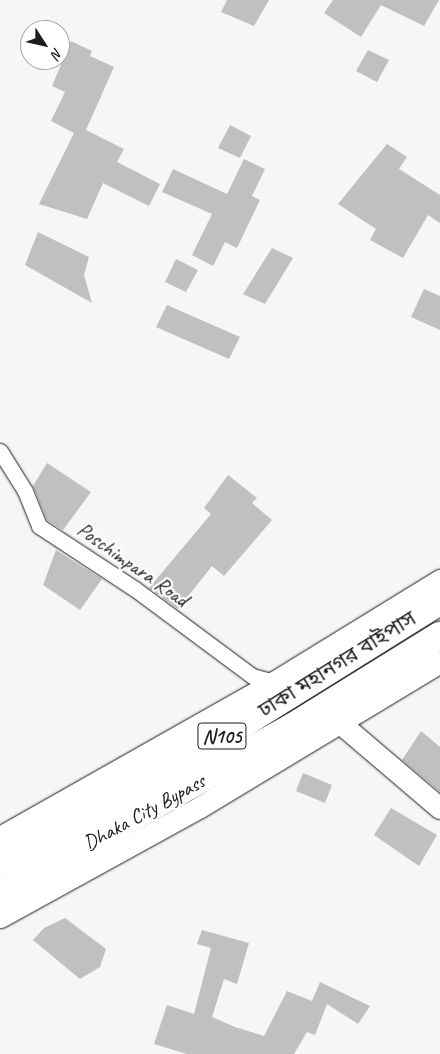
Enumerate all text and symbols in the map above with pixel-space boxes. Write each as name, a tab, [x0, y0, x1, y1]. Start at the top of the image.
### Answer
north arrow	[20, 20, 70, 70]
text: N	[47, 45, 66, 62]
street label: Poschimpara Road	[73, 516, 193, 612]
street label: ঢাকা মহানগর বাইপাস	[254, 605, 420, 723]
road number: N105	[197, 718, 247, 754]
street label: Dhaka City Bypass	[79, 768, 209, 856]

